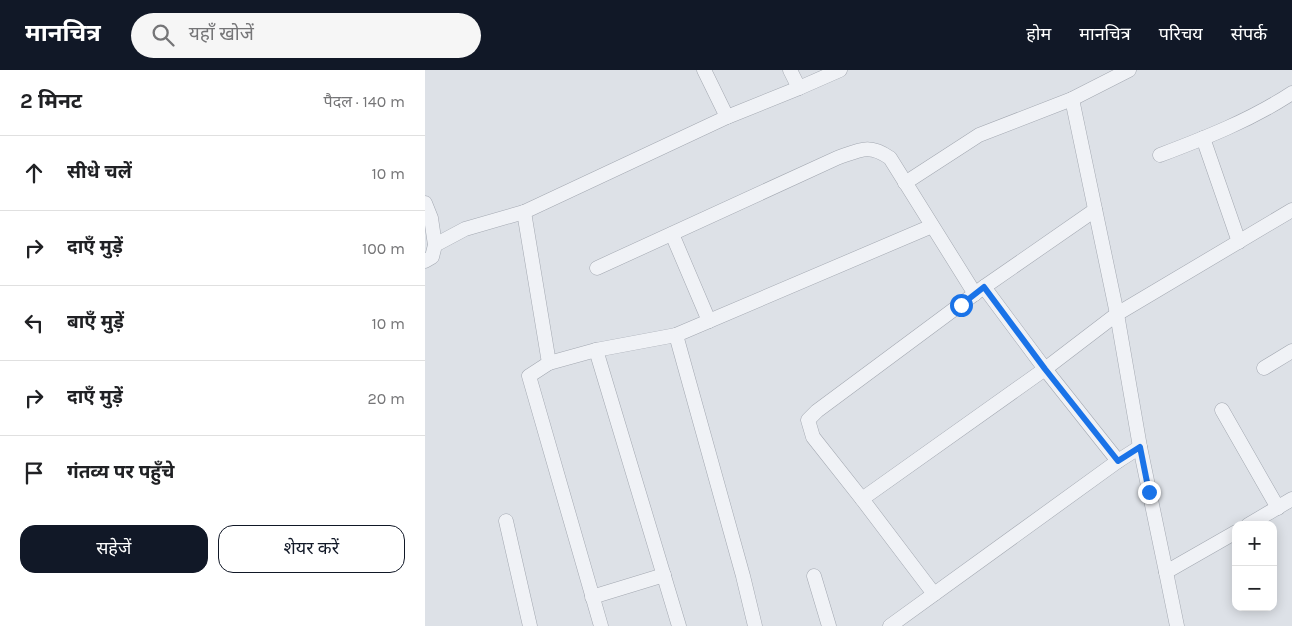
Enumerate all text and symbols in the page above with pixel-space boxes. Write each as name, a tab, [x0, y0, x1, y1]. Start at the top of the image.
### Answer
search box	[131, 13, 481, 58]
text: मानचित्र	[25, 19, 101, 47]
icon: search	[149, 21, 177, 49]
text: यहाँ खोजें	[189, 23, 254, 45]
text: होम	[1026, 23, 1051, 45]
text: मानचित्र	[1079, 23, 1131, 45]
text: परिचय	[1159, 23, 1203, 45]
text: संपर्क	[1231, 23, 1267, 45]
text: 2 मिनट	[20, 89, 82, 113]
text: पैदल · 140 m	[324, 92, 405, 111]
icon: ahead	[20, 159, 48, 187]
text: सीधे चलें	[67, 161, 132, 183]
text: 10 m	[371, 164, 405, 183]
icon: right	[20, 234, 48, 262]
text: दाएँ मुड़ें	[67, 236, 123, 258]
text: 100 m	[362, 239, 405, 258]
route start	[950, 294, 973, 317]
icon: left	[20, 309, 48, 337]
text: बाएँ मुड़ें	[67, 311, 124, 333]
text: 10 m	[371, 314, 405, 333]
icon: right	[20, 384, 48, 412]
text: दाएँ मुड़ें	[67, 386, 123, 408]
text: 20 m	[367, 389, 405, 408]
icon: arrive	[20, 459, 48, 487]
text: गंतव्य पर पहुँचे	[67, 461, 174, 483]
route end	[1138, 481, 1161, 504]
map controls	[1232, 521, 1277, 611]
button: +	[1232, 521, 1277, 566]
button: सहेजें	[20, 525, 208, 573]
button: शेयर करें	[218, 525, 405, 573]
button: −	[1232, 566, 1277, 611]

